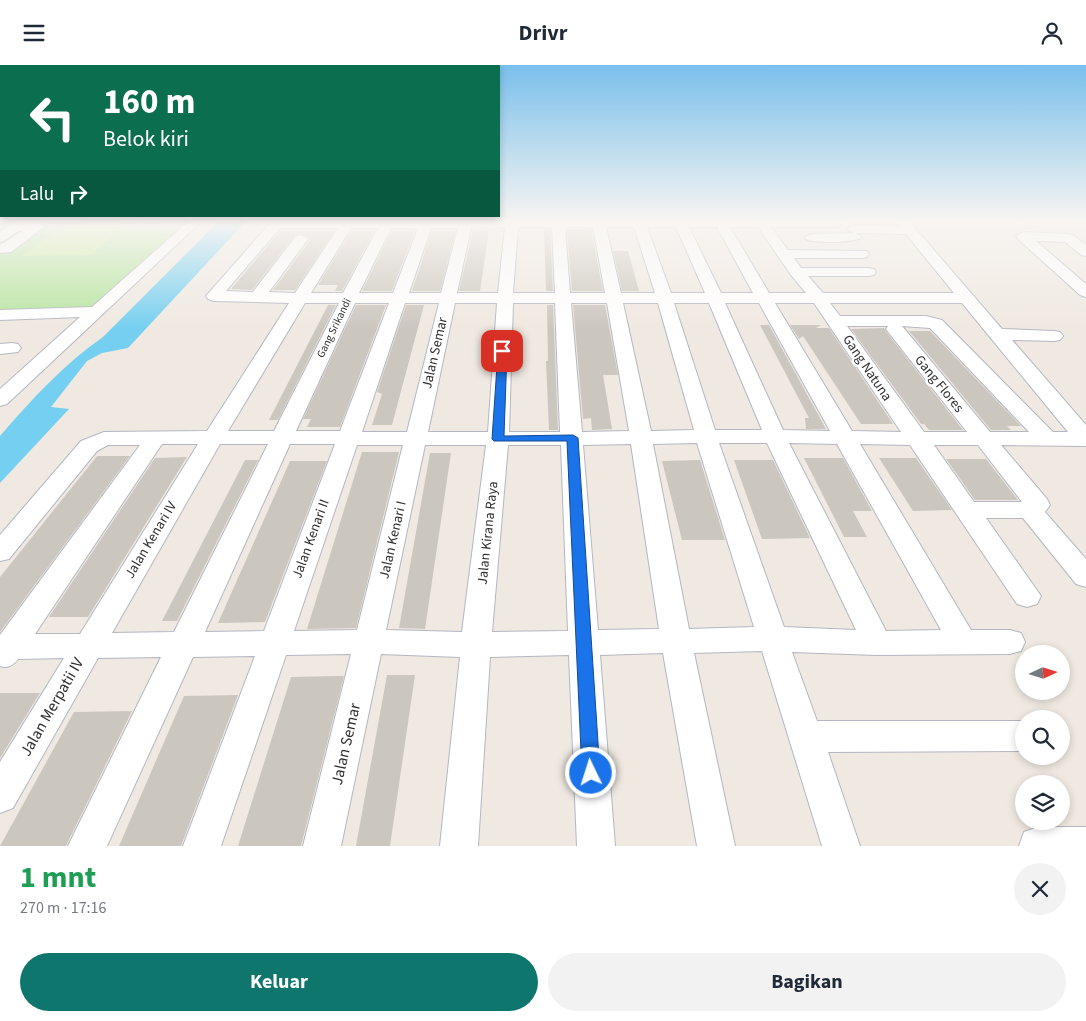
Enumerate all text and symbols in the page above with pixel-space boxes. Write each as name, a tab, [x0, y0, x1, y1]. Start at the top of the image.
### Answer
text: Drivr	[518, 17, 568, 49]
icon: menu	[20, 19, 48, 47]
icon: person	[1038, 19, 1066, 47]
text: 160 m	[103, 77, 195, 127]
icon: left	[20, 85, 85, 150]
text: Belok kiri	[103, 123, 189, 155]
icon: right	[64, 180, 92, 208]
text: Lalu	[20, 181, 54, 208]
street label: Gang Srikandi	[313, 296, 355, 360]
street label: Jalan Semar	[417, 315, 453, 391]
pin	[481, 330, 523, 372]
street label: Gang Natuna	[837, 331, 897, 405]
icon: arrive	[488, 337, 516, 365]
street label: Gang Flores	[910, 351, 969, 417]
street label: Jalan Kirana Raya	[473, 480, 503, 586]
street label: Jalan Kenari IV	[120, 497, 182, 582]
street label: Jalan Kenari II	[287, 497, 335, 581]
street label: Jalan Kenari I	[374, 499, 412, 581]
north arrow	[1015, 645, 1070, 700]
map controls	[1015, 645, 1070, 830]
street label: Jalan Merpatii IV	[15, 653, 89, 760]
street label: Jalan Semar	[326, 701, 366, 787]
button: search	[1015, 710, 1070, 765]
position arrow	[564, 746, 616, 798]
button: layers	[1015, 775, 1070, 830]
text: 1 mnt	[20, 856, 96, 899]
button: close	[1014, 863, 1066, 915]
text: 270 m · 17:16	[20, 897, 107, 919]
button: Keluar	[20, 953, 538, 1011]
button: Bagikan	[548, 953, 1066, 1011]

